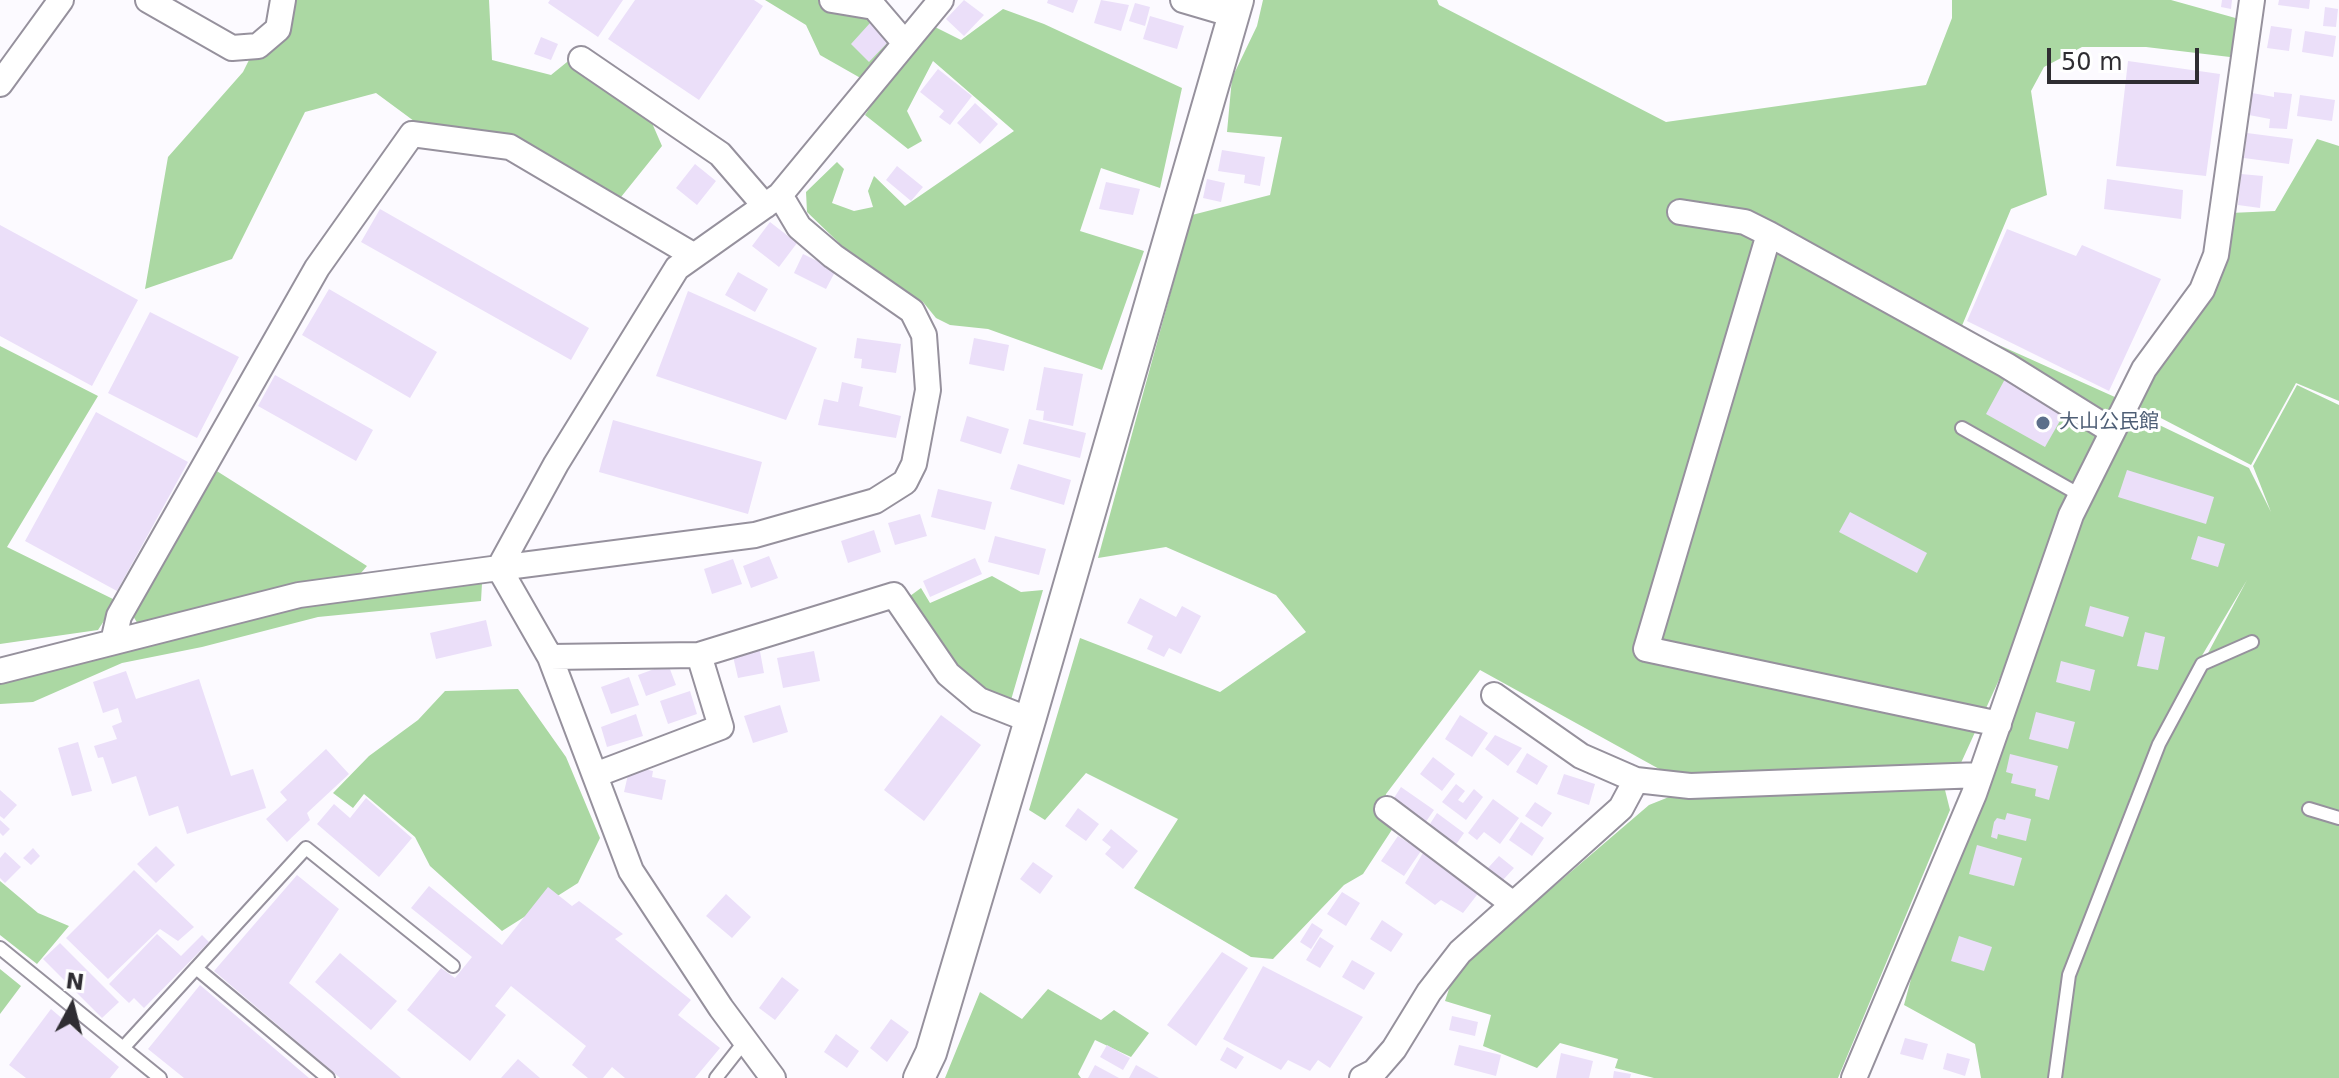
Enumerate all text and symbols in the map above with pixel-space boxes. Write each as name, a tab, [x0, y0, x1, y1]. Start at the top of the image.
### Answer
scale bar	[2051, 32, 2203, 82]
text: 50 m	[2061, 48, 2123, 76]
place label: 大山公民館	[2059, 411, 2159, 435]
marker: 大山公民館	[2034, 414, 2052, 432]
north arrow	[32, 966, 112, 1046]
text: N	[64, 968, 86, 995]

